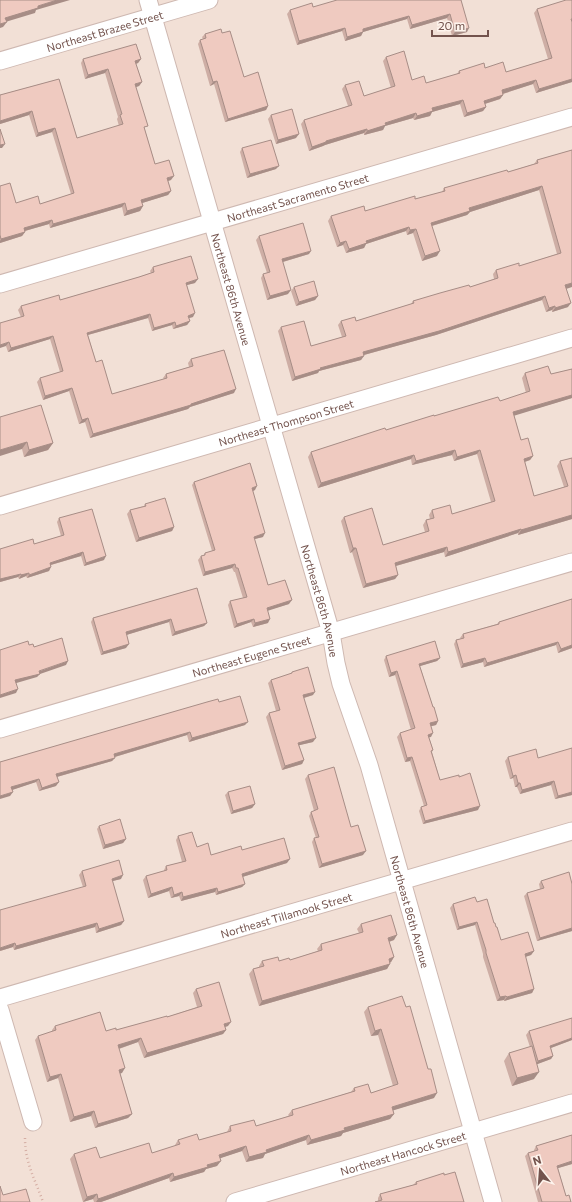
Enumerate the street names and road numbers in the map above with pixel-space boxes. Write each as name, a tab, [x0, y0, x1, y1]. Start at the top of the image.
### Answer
street label: Northeast Brazee Street	[45, 7, 165, 54]
street label: Northeast Sacramento Street	[225, 170, 370, 224]
street label: Northeast 86th Avenue	[209, 231, 254, 347]
street label: Northeast Thompson Street	[217, 396, 356, 448]
street label: Northeast 86th Avenue	[299, 543, 341, 658]
street label: Northeast Eugene Street	[191, 632, 313, 679]
street label: Northeast 86th Avenue	[388, 854, 433, 969]
street label: Northeast Tillamook Street	[219, 889, 354, 940]
street label: Northeast Hancock Street	[339, 1128, 468, 1177]

